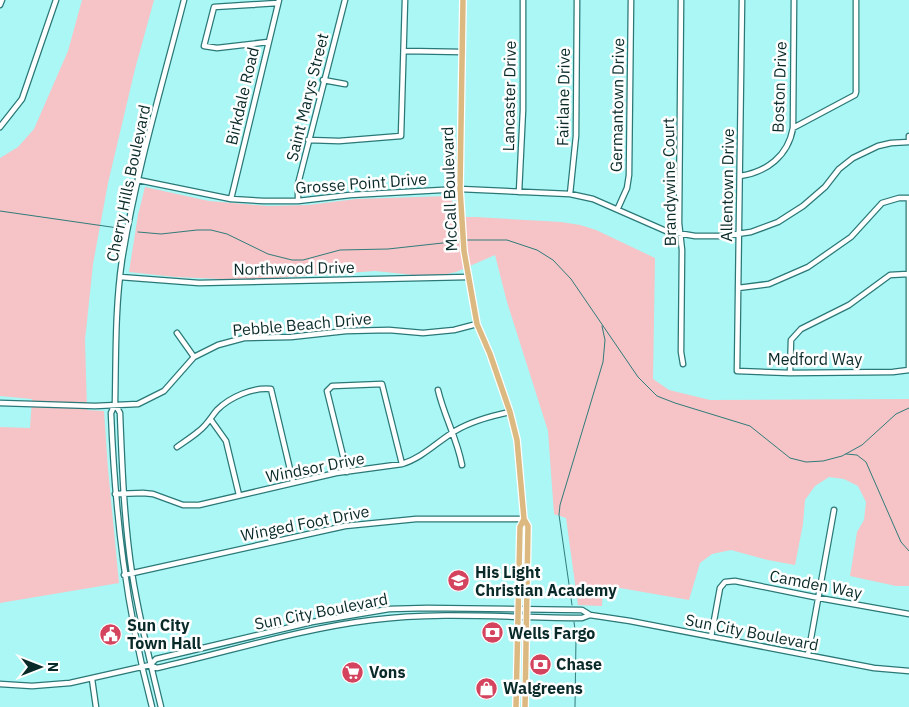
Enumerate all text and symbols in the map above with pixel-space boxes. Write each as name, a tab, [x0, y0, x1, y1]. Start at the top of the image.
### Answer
street label: Saint Marys Street	[281, 31, 333, 163]
street label: Germantown Drive	[606, 38, 628, 172]
street label: Lancaster Drive	[498, 40, 520, 152]
street label: Boston Drive	[767, 41, 791, 133]
street label: Birkdale Road	[221, 45, 263, 147]
street label: Fairlane Drive	[552, 47, 574, 146]
street label: Cherry Hills Boulevard	[102, 103, 154, 263]
street label: Brandywine Court	[658, 118, 680, 246]
street label: McCall Boulevard	[437, 126, 461, 252]
street label: Allentown Drive	[716, 128, 738, 242]
street label: Grosse Point Drive	[295, 168, 428, 198]
street label: Northwood Drive	[233, 257, 355, 279]
street label: Pebble Beach Drive	[232, 308, 373, 340]
street label: Medford Way	[768, 349, 862, 369]
street label: Windsor Drive	[264, 448, 366, 486]
street label: Winged Foot Drive	[239, 501, 371, 545]
place label: His Light Christian Academy	[475, 562, 617, 600]
street label: Camden Way	[768, 565, 864, 603]
school or university icon: His Light Christian Academy	[447, 569, 471, 593]
street label: Sun City Boulevard	[253, 588, 389, 634]
street label: Sun City Boulevard	[684, 609, 820, 655]
place label: Sun City Town Hall	[127, 615, 201, 653]
bank icon: Wells Fargo	[480, 621, 504, 645]
public building icon: Sun City Town Hall	[99, 622, 123, 646]
place label: Wells Fargo	[508, 623, 595, 643]
north arrow	[15, 642, 65, 692]
bank icon: Chase	[528, 652, 552, 676]
place label: Chase	[556, 654, 602, 674]
supermarket icon: Vons	[341, 660, 365, 684]
text: N	[44, 662, 62, 672]
place label: Vons	[369, 662, 405, 682]
shop icon: Walgreens	[475, 676, 499, 700]
place label: Walgreens	[503, 678, 583, 698]

